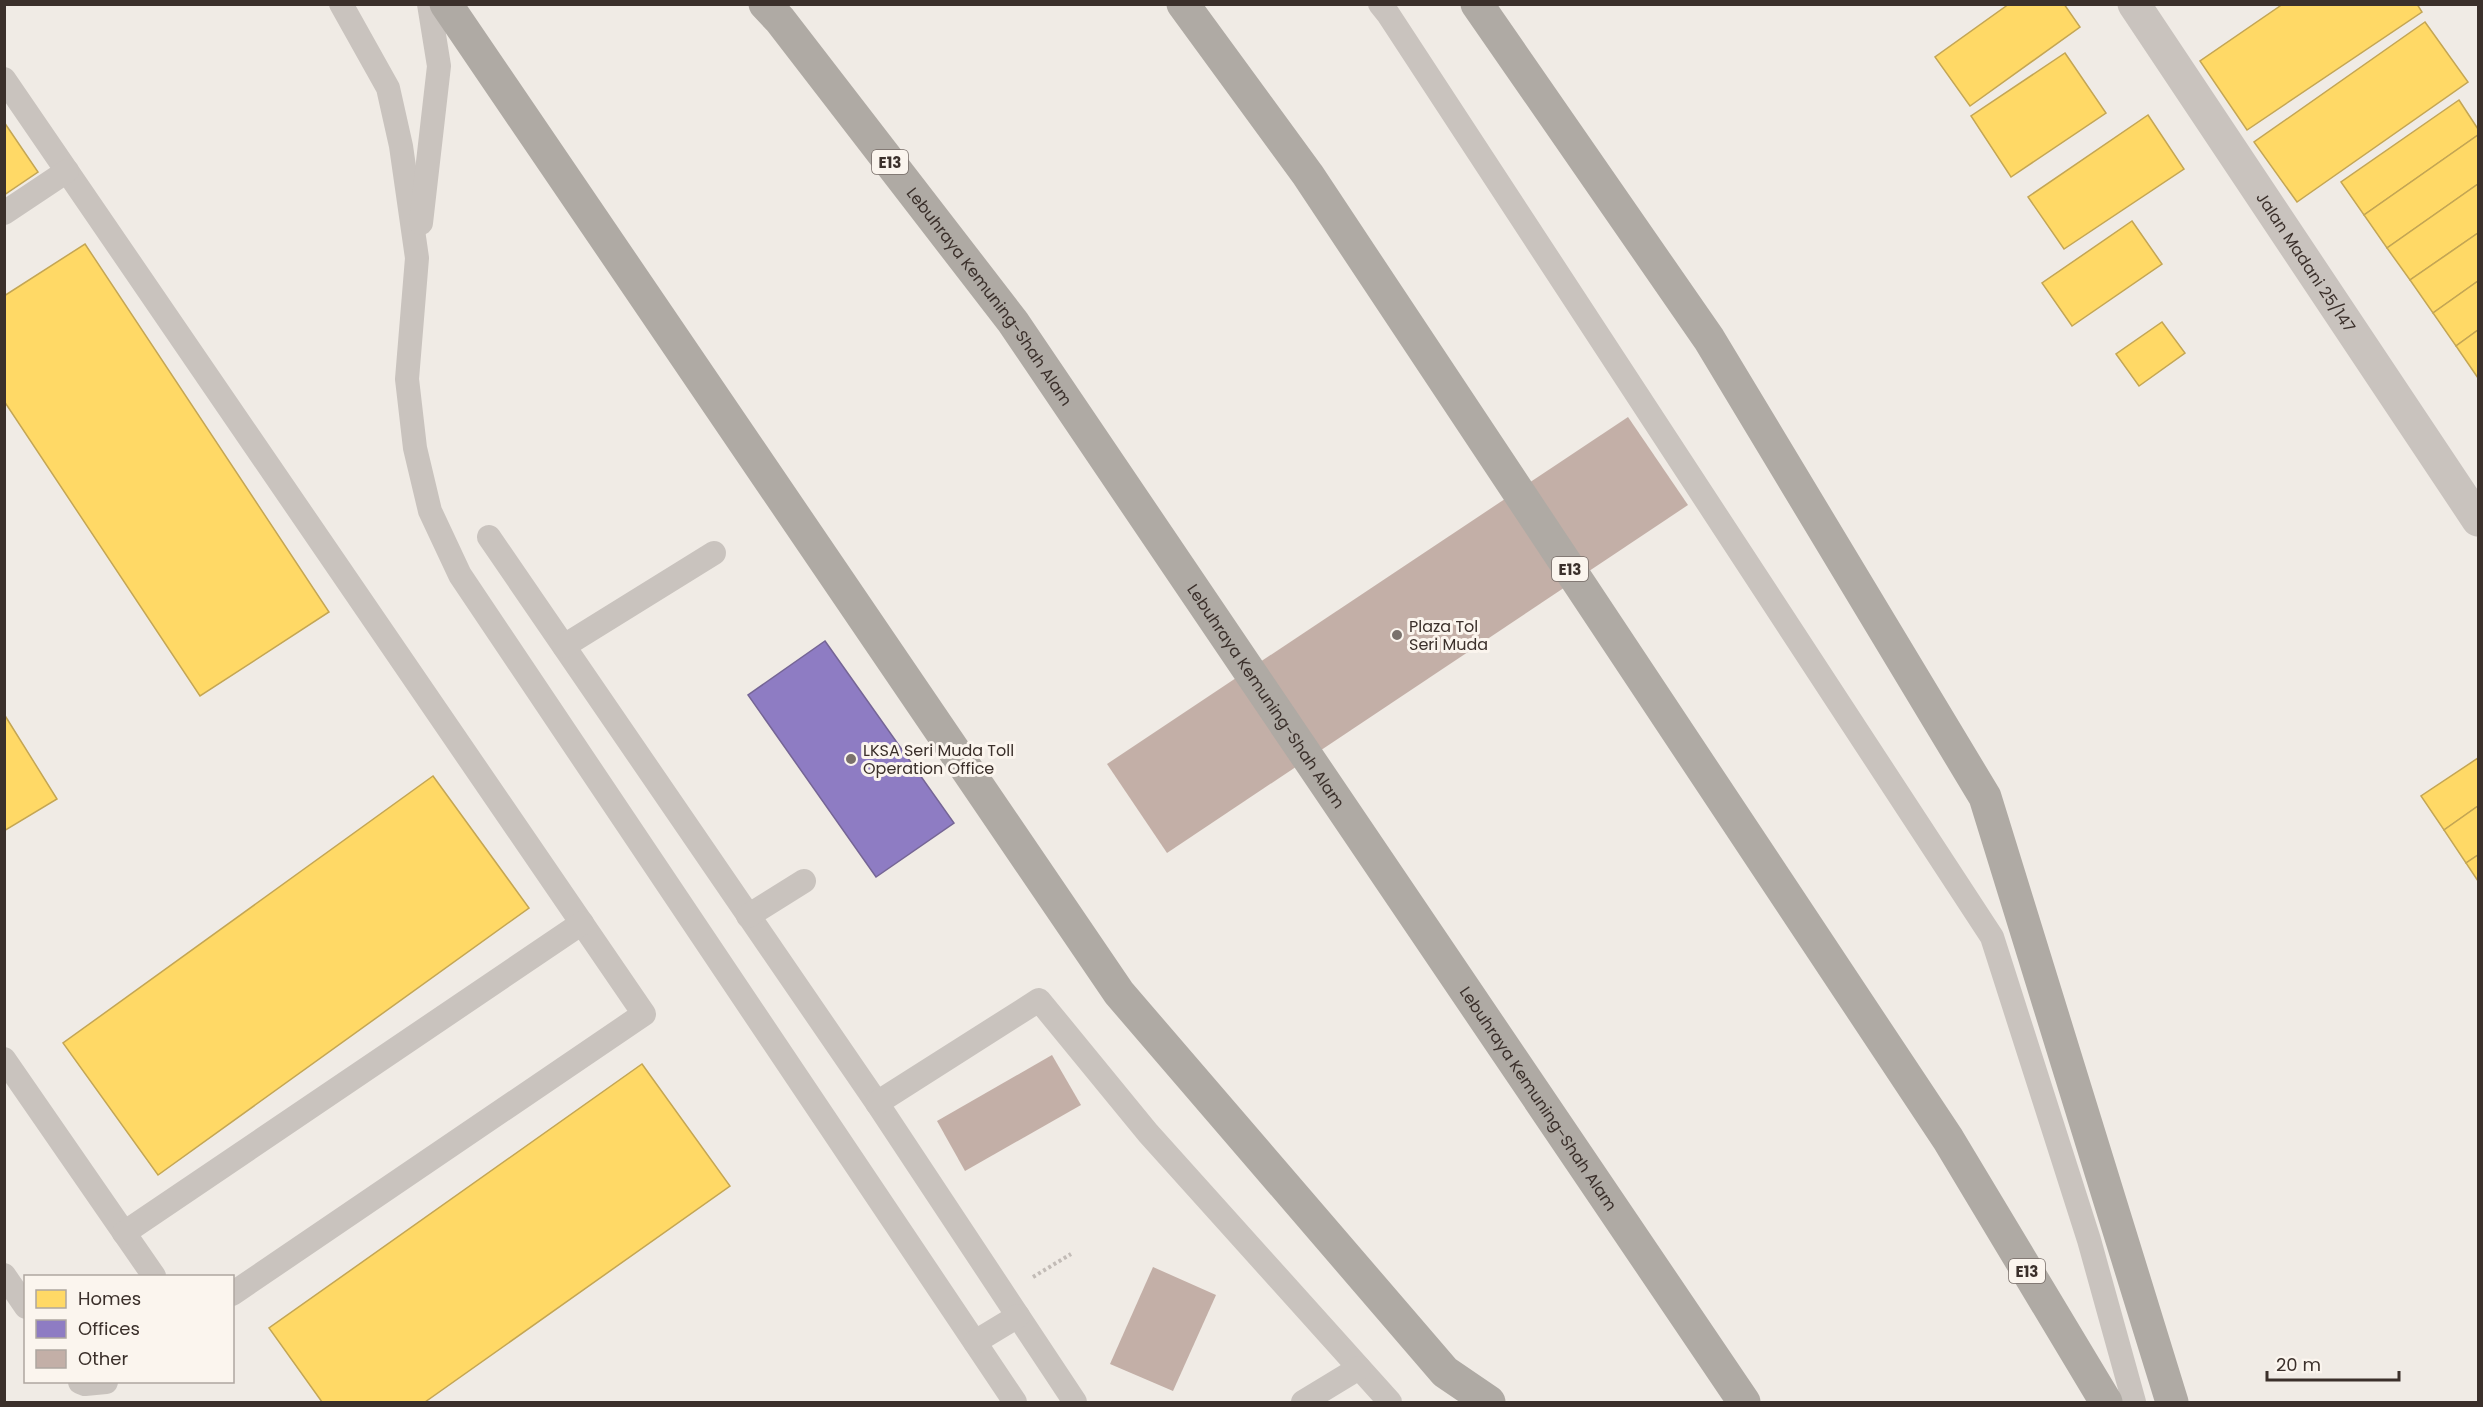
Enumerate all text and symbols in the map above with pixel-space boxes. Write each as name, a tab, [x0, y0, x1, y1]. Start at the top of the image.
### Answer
road number: E13	[872, 150, 908, 174]
street label: Lebuhraya Kemuning-Shah Alam	[902, 182, 1078, 410]
street label: Jalan Madani 25/147	[2251, 187, 2361, 337]
road number: E13	[1552, 557, 1588, 581]
street label: Lebuhraya Kemuning-Shah Alam	[1182, 579, 1350, 813]
place label: Plaza Tol Seri Muda	[1409, 615, 1488, 656]
marker: Plaza Tol Seri Muda	[1390, 628, 1404, 642]
place label: LKSA Seri Muda Toll Operation Office	[863, 739, 1014, 780]
marker: LKSA Seri Muda Toll Operation Office	[844, 752, 858, 766]
street label: Lebuhraya Kemuning-Shah Alam	[1454, 982, 1623, 1215]
road number: E13	[2009, 1259, 2045, 1283]
legend	[24, 1275, 234, 1383]
text: Homes	[78, 1286, 141, 1311]
text: Offices	[78, 1316, 140, 1341]
scale bar	[2267, 1344, 2399, 1382]
text: Other	[78, 1346, 128, 1371]
text: 20 m	[2276, 1352, 2321, 1377]

